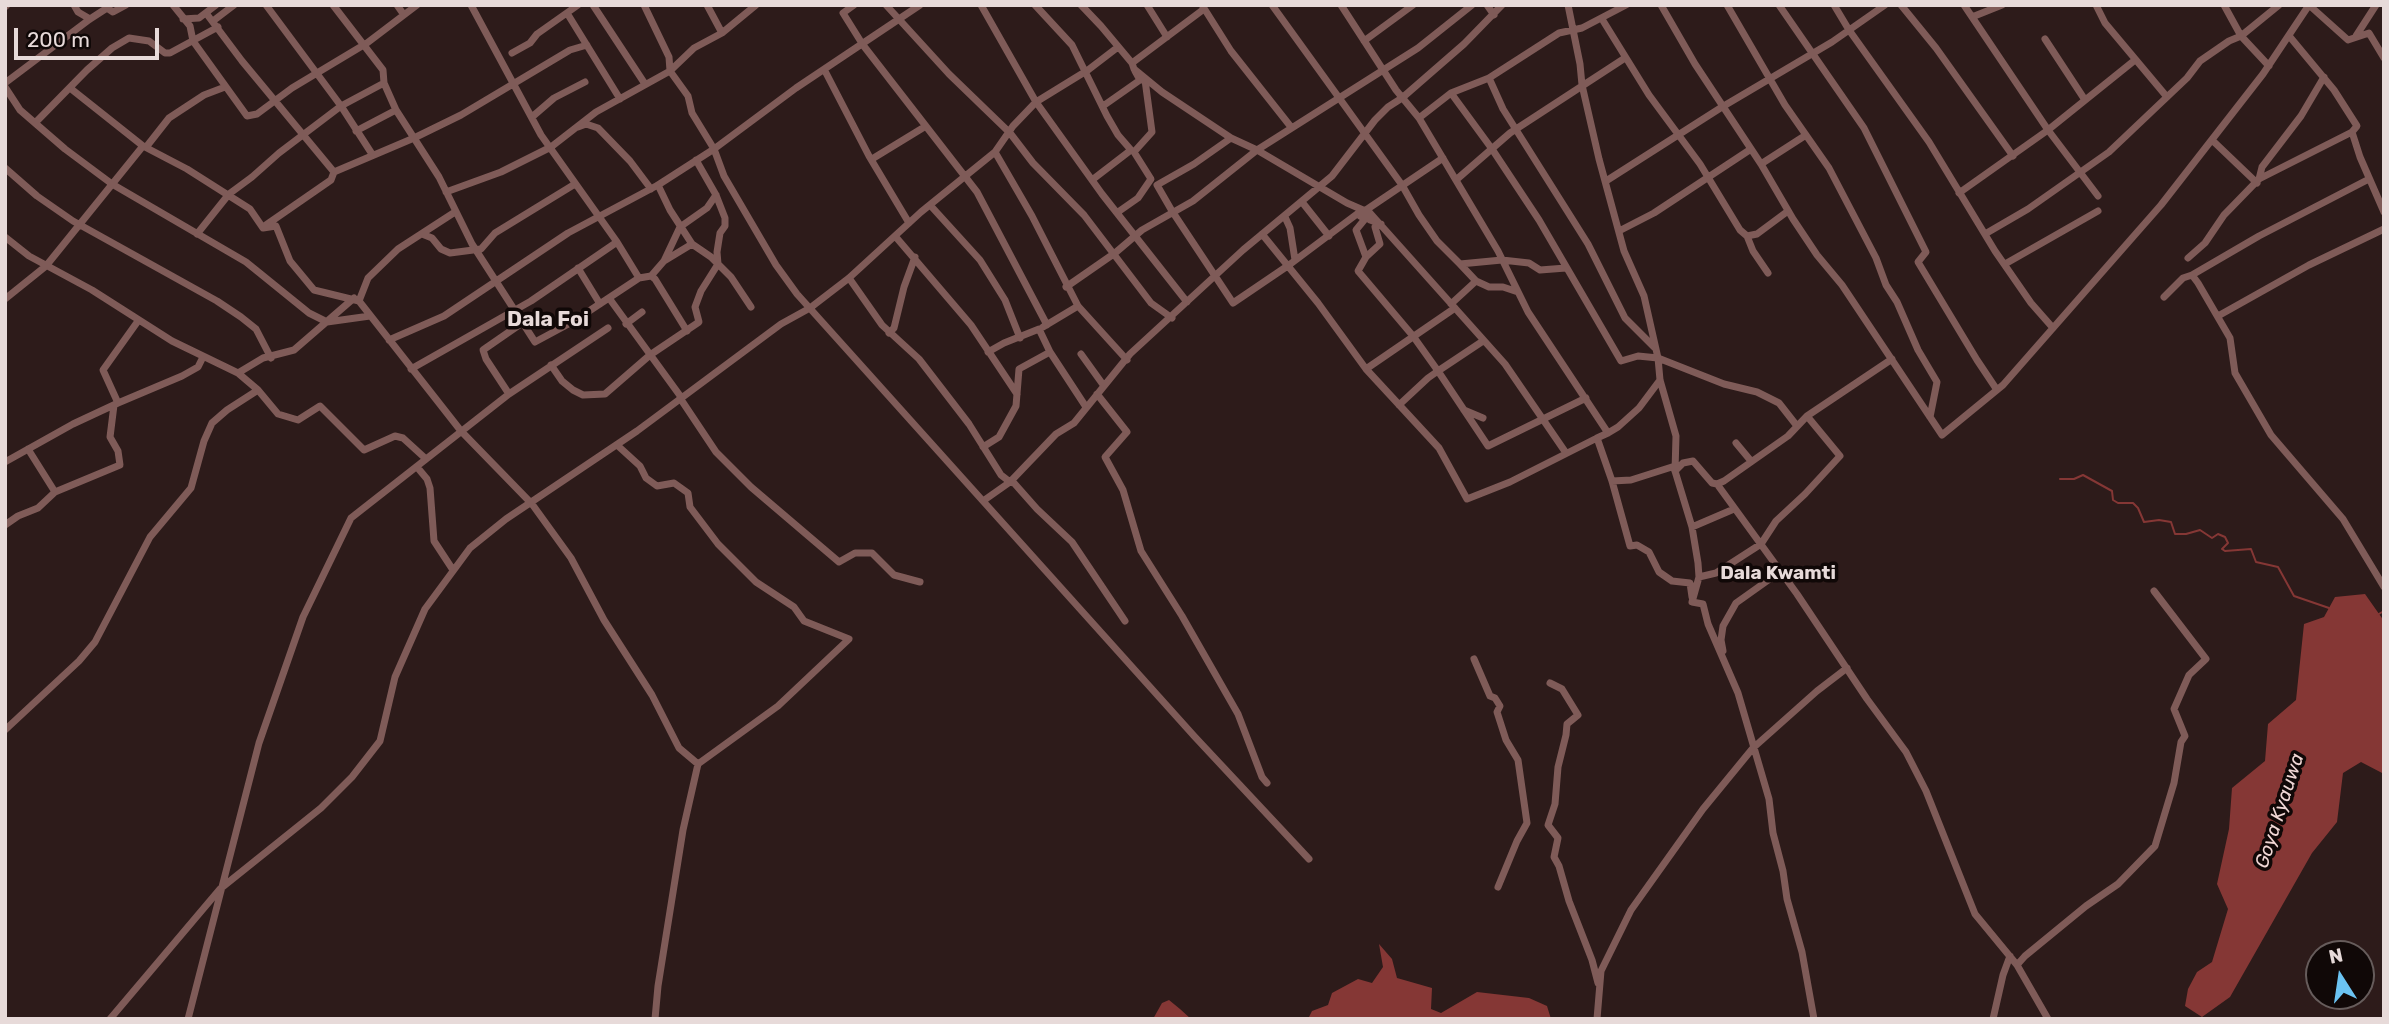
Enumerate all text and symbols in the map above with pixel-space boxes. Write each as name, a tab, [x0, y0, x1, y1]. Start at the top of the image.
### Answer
scale bar	[18, 14, 163, 58]
text: 200 m	[27, 27, 90, 52]
district label: Dala Foi	[507, 307, 589, 333]
district label: Dala Kwamti	[1720, 563, 1836, 585]
water label: Goya Kyauwa	[2251, 751, 2309, 871]
north arrow	[2305, 940, 2375, 1010]
text: N	[2327, 943, 2345, 969]

